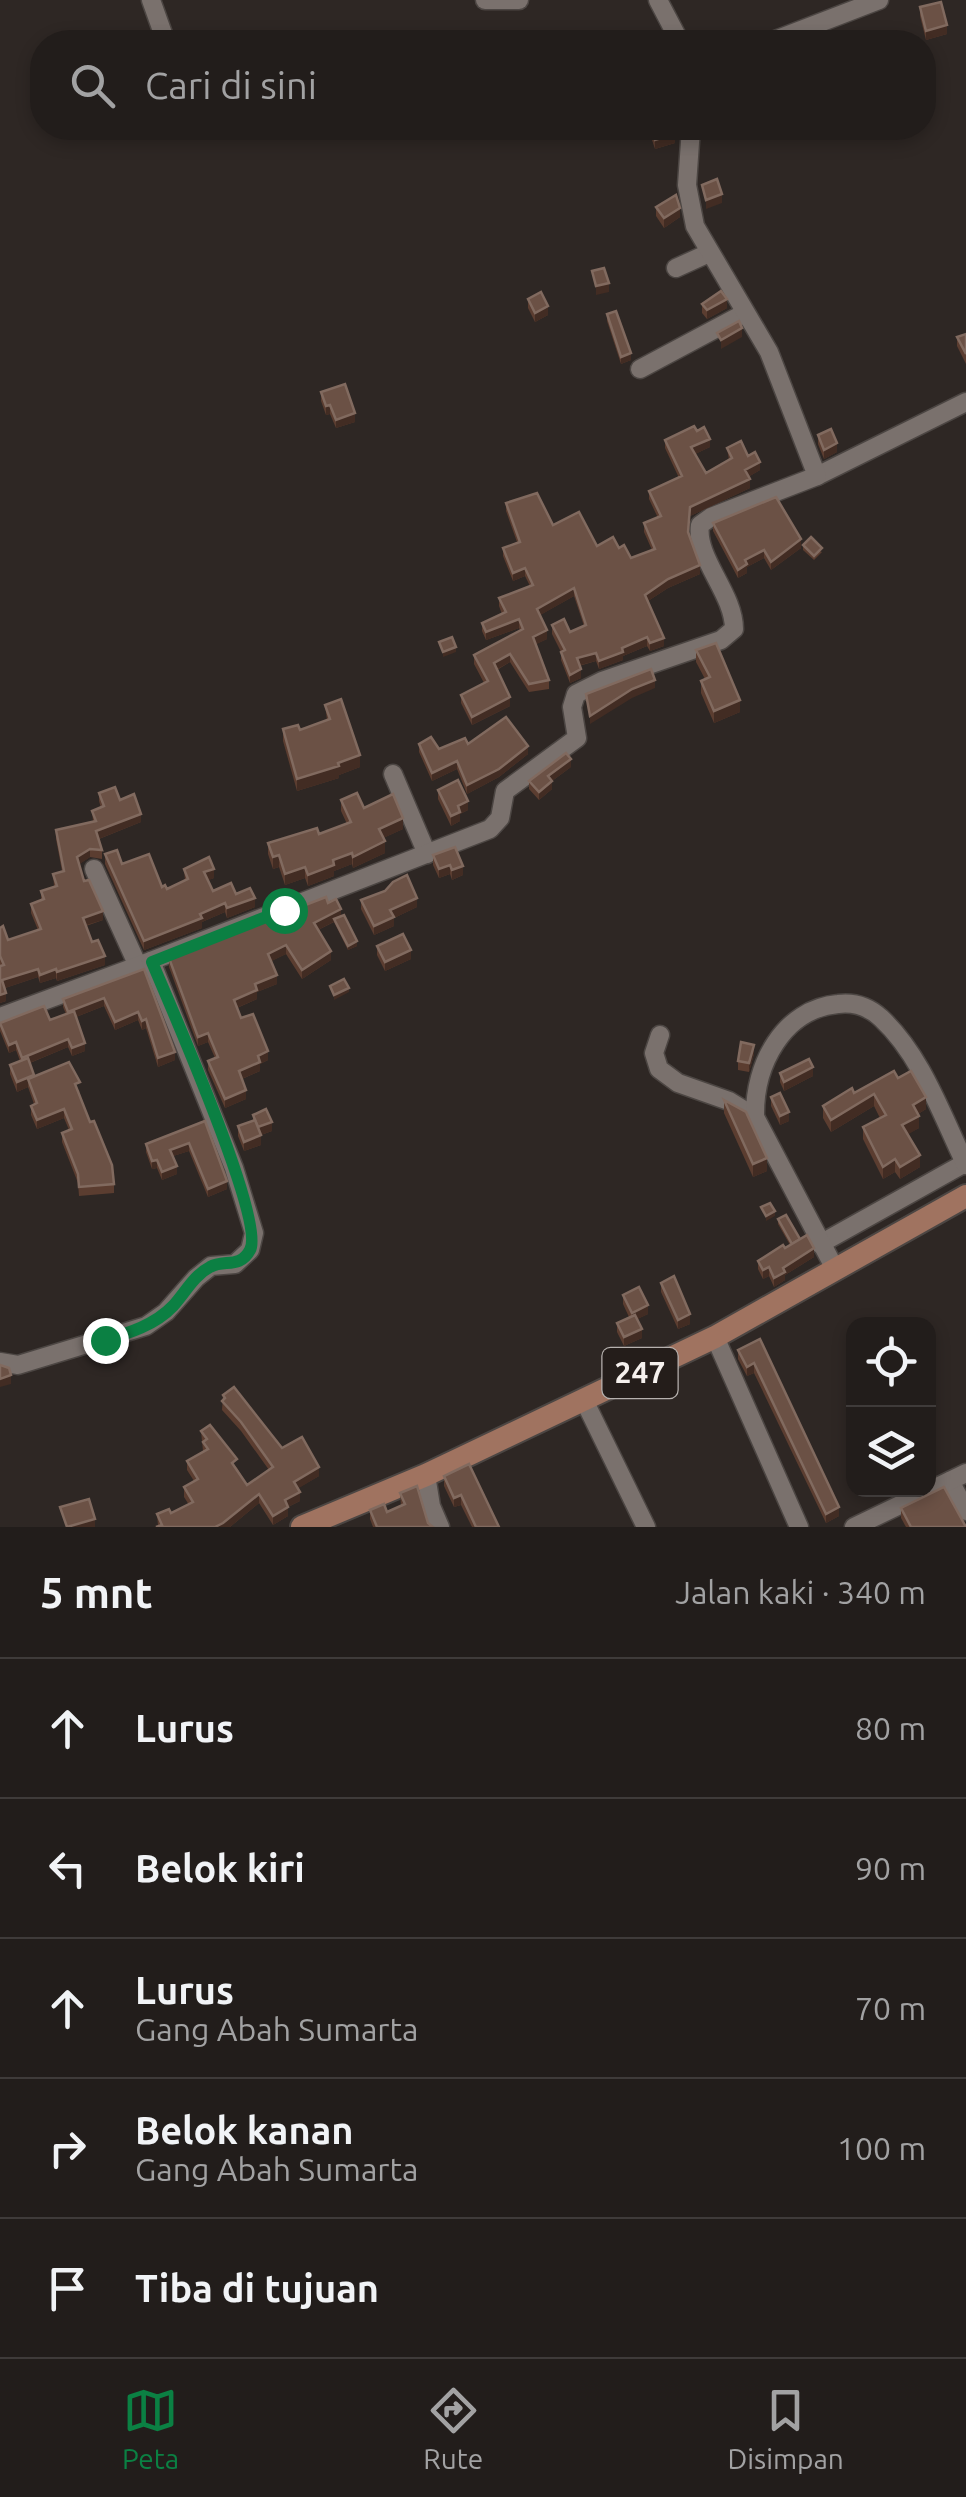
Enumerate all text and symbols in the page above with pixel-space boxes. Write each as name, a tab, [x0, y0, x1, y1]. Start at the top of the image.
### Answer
search box	[30, 30, 936, 140]
icon: search	[65, 58, 120, 113]
text: Cari di sini	[145, 64, 317, 106]
route start	[262, 888, 308, 934]
map controls	[846, 1317, 936, 1497]
button: locate	[846, 1317, 936, 1407]
route end	[83, 1318, 129, 1364]
road number: 247	[602, 1348, 678, 1398]
button: layers	[846, 1407, 936, 1497]
text: 5 mnt	[40, 1569, 153, 1616]
text: Jalan kaki · 340 m	[675, 1574, 926, 1610]
icon: ahead	[40, 1701, 95, 1756]
text: Lurus	[135, 1707, 234, 1749]
text: 80 m	[855, 1710, 926, 1746]
icon: left	[40, 1841, 95, 1896]
text: Belok kiri	[135, 1847, 305, 1889]
text: 90 m	[855, 1850, 926, 1886]
text: Lurus	[135, 1969, 234, 2011]
icon: ahead	[40, 1981, 95, 2036]
text: 70 m	[855, 1990, 926, 2026]
text: Gang Abah Sumarta	[135, 2011, 418, 2047]
text: Belok kanan	[135, 2109, 354, 2151]
icon: right	[40, 2121, 95, 2176]
text: 100 m	[837, 2130, 926, 2166]
text: Gang Abah Sumarta	[135, 2151, 418, 2187]
icon: arrive	[40, 2261, 95, 2316]
text: Tiba di tujuan	[135, 2267, 379, 2309]
tab: Peta	[122, 2383, 179, 2474]
tab: Rute	[423, 2383, 483, 2474]
tab: Disimpan	[727, 2383, 844, 2474]

